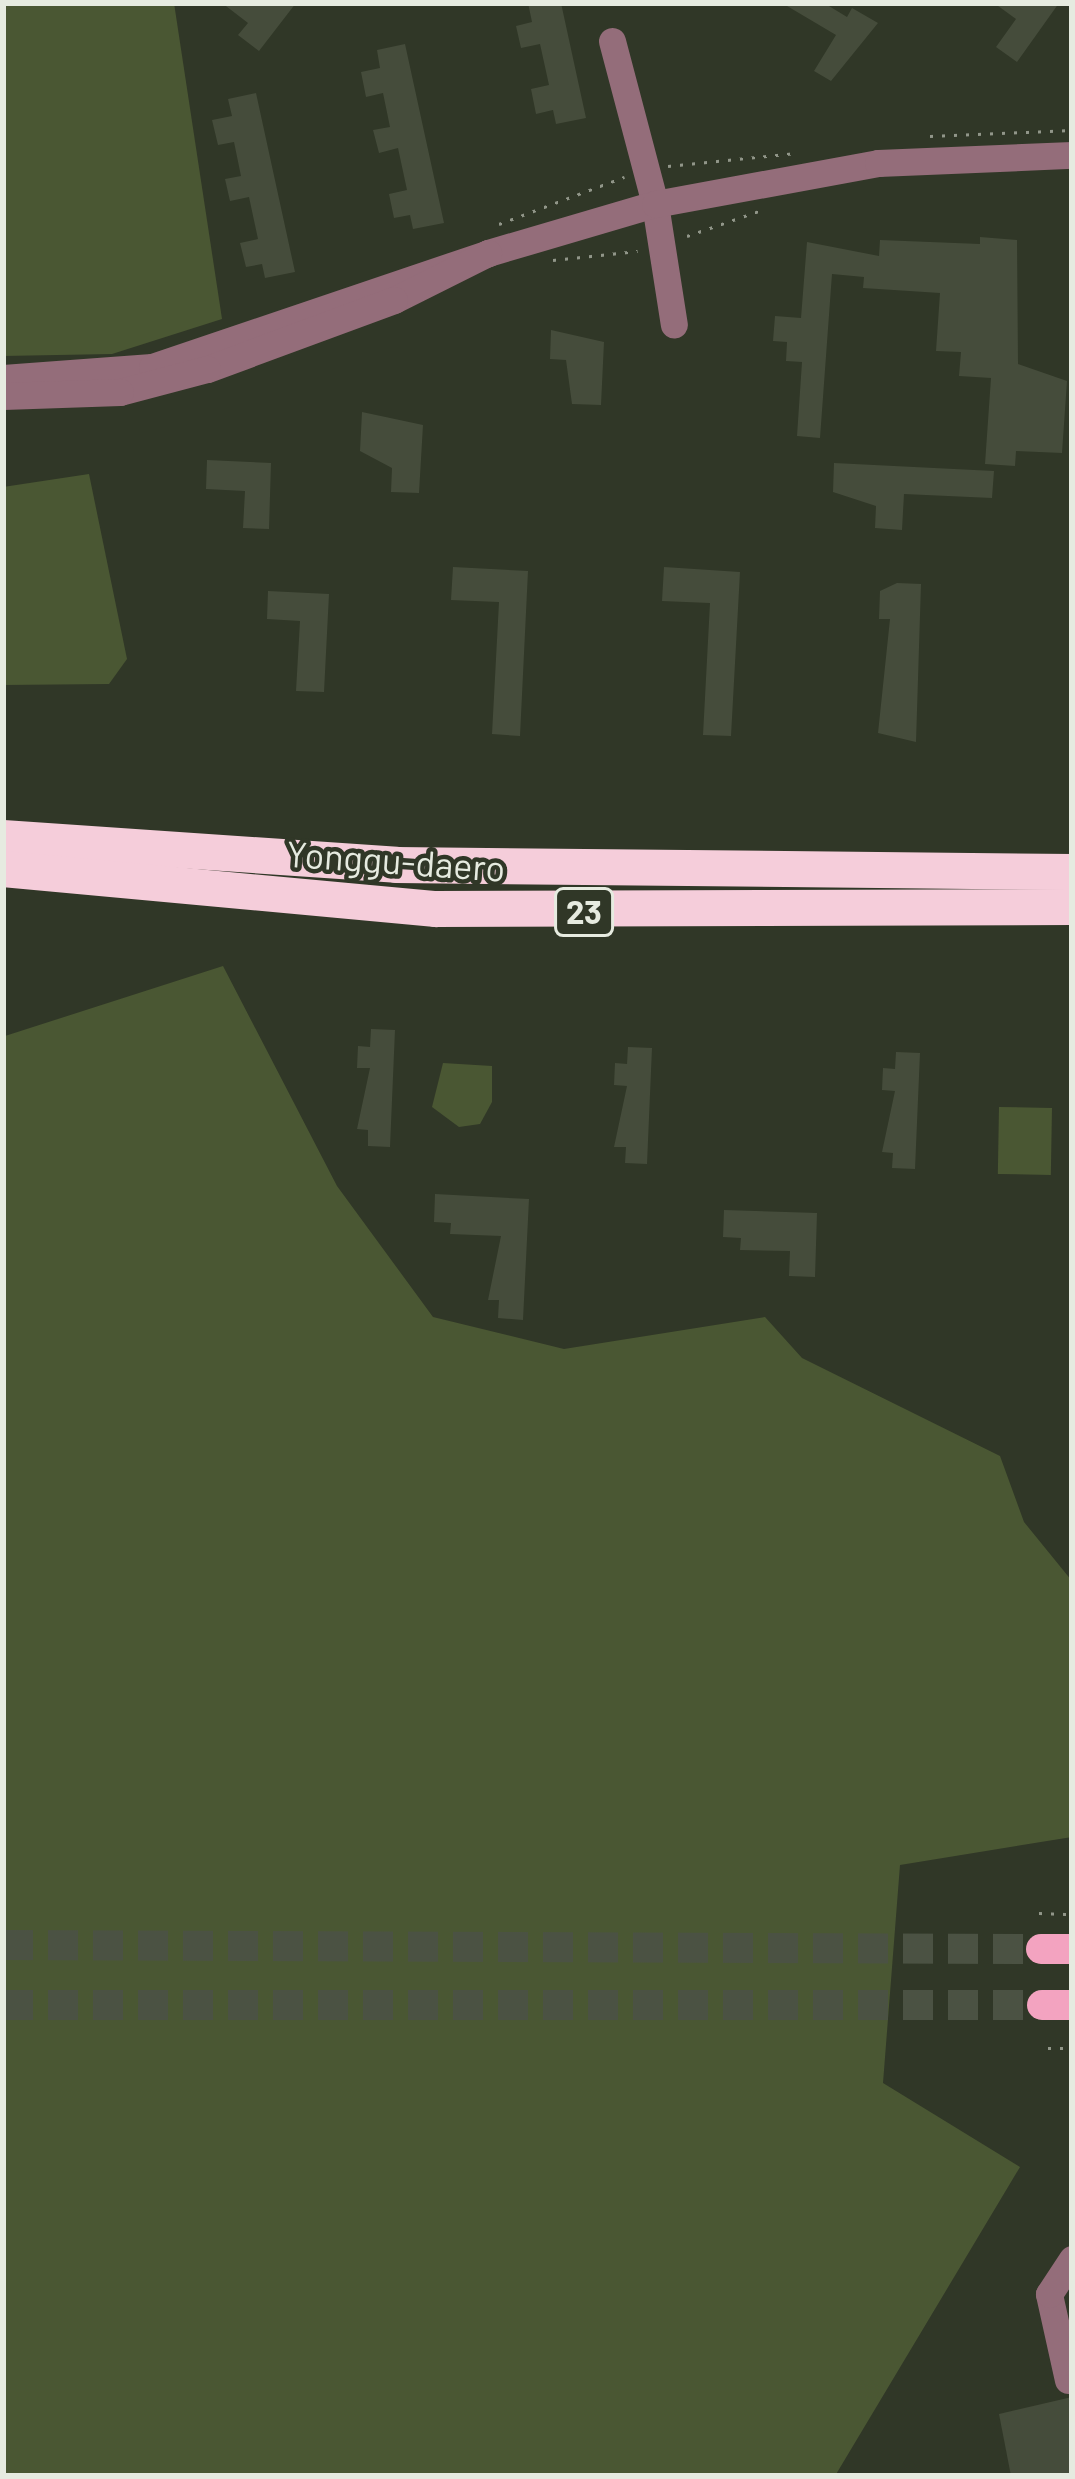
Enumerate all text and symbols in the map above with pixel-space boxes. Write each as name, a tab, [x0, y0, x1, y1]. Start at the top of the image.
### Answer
street label: Yonggu-daero	[285, 831, 507, 889]
road number: 23	[554, 885, 614, 939]

